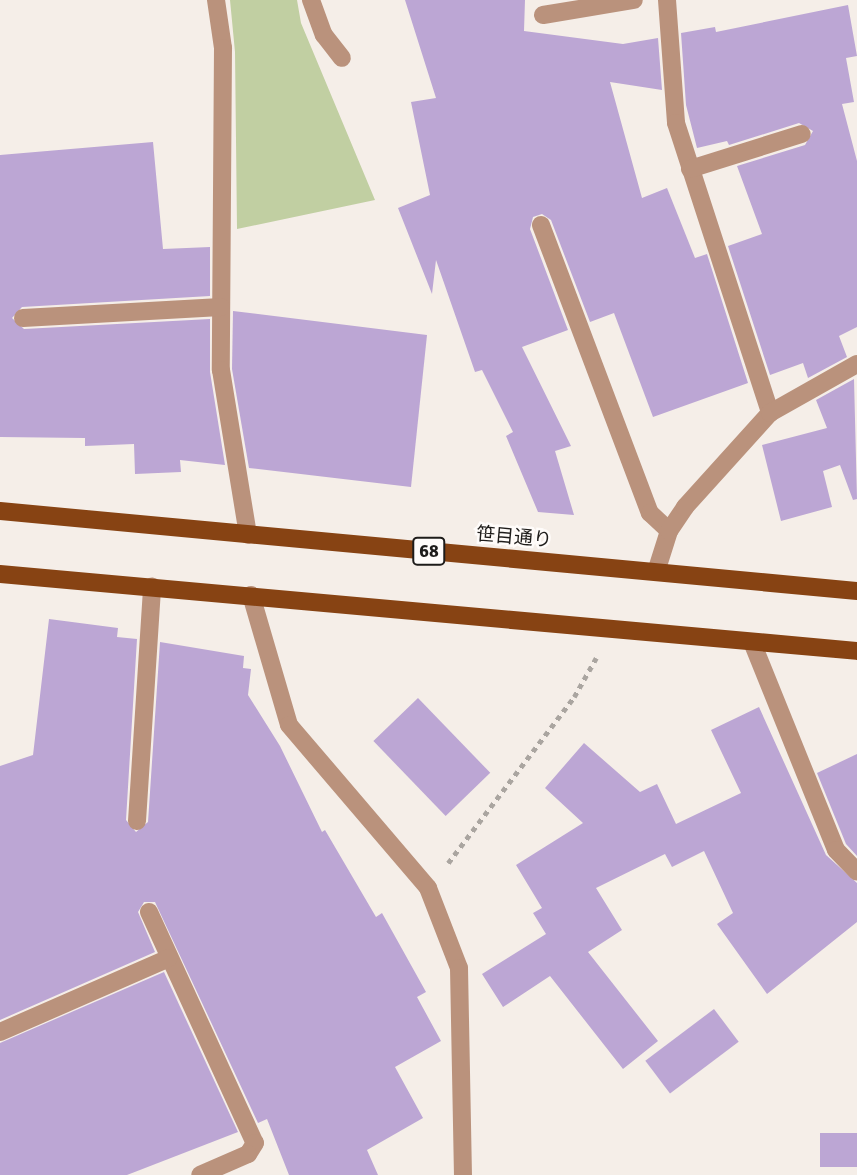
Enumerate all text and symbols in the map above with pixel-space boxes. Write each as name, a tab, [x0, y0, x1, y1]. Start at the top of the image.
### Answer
street label: 笹目通り	[475, 523, 553, 553]
road number: 68	[412, 536, 446, 566]

